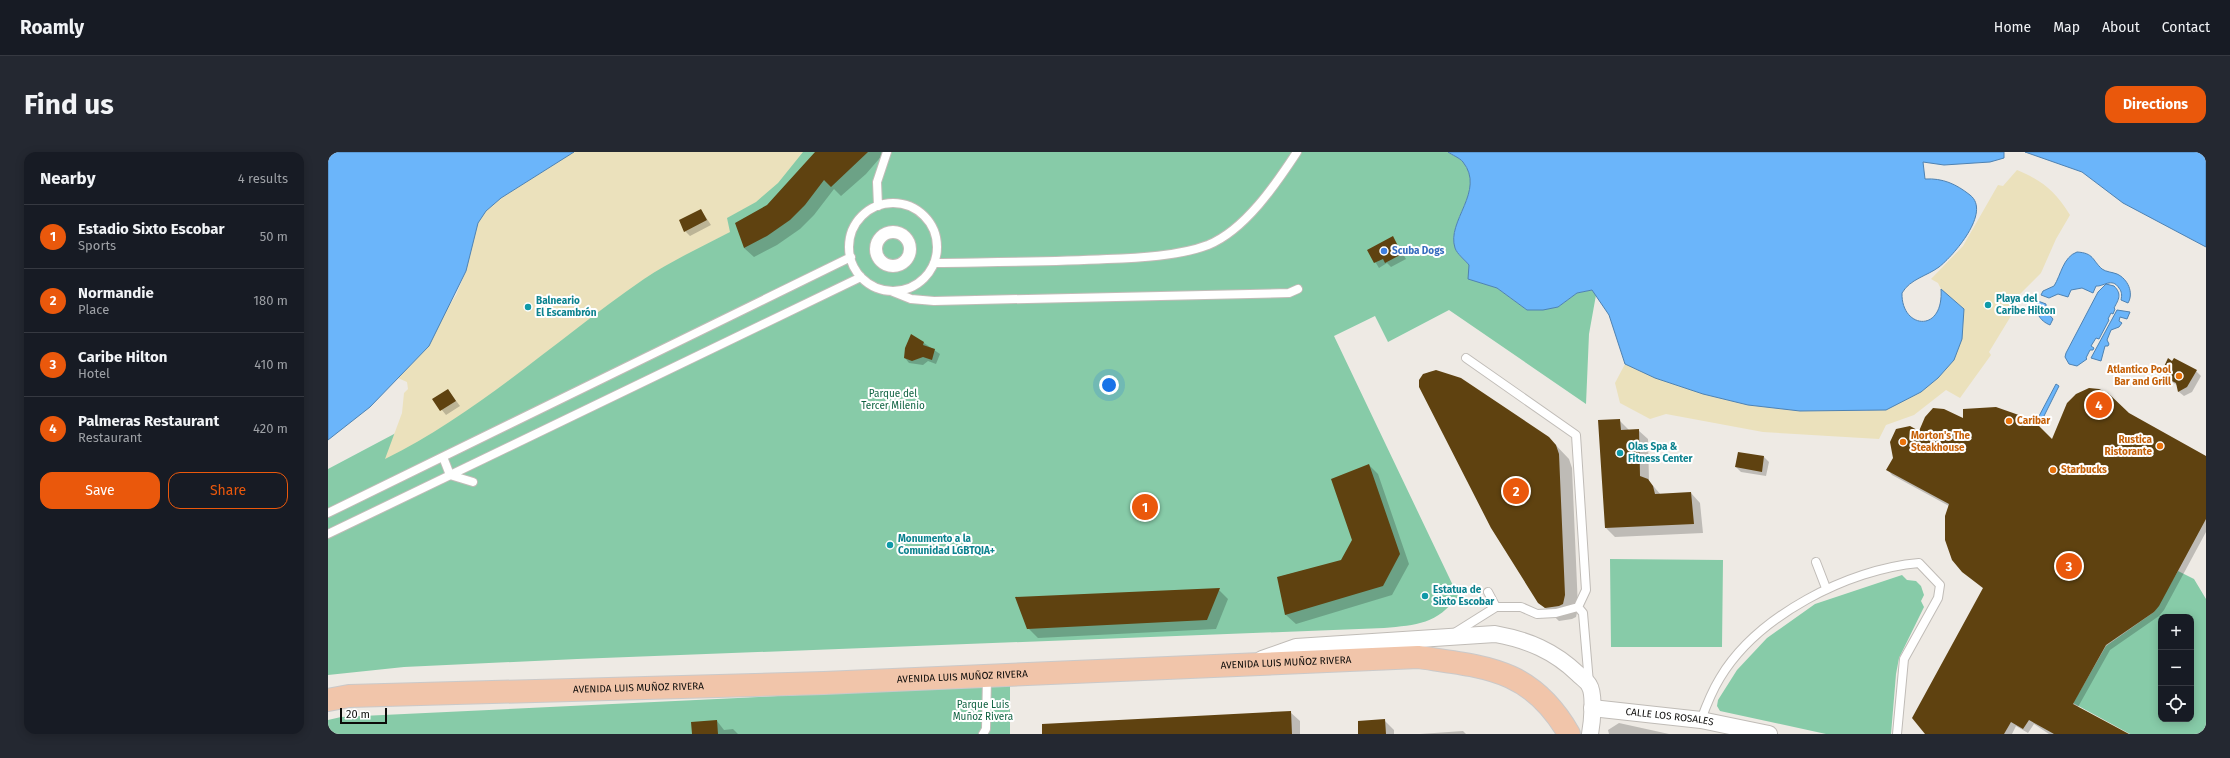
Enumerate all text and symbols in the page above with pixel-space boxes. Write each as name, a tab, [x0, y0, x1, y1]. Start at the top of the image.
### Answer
text: Roamly	[20, 16, 84, 39]
text: Home	[1994, 19, 2031, 36]
text: Map	[2053, 19, 2080, 36]
text: About	[2102, 19, 2140, 36]
text: Contact	[2162, 19, 2210, 36]
button: Directions	[2105, 86, 2206, 123]
text: Find us	[24, 88, 114, 121]
text: Nearby	[40, 168, 95, 189]
text: 4 results	[238, 171, 288, 186]
text: Estadio Sixto Escobar	[78, 220, 225, 238]
text: 1	[50, 229, 56, 244]
text: 50 m	[260, 229, 288, 244]
text: Sports	[78, 238, 116, 253]
place label: Scuba Dogs	[1392, 245, 1445, 257]
marker: Scuba Dogs	[1379, 246, 1389, 256]
text: Normandie	[78, 284, 154, 302]
text: 2	[50, 293, 56, 308]
text: 180 m	[253, 293, 288, 308]
place label: Playa del Caribe Hilton	[1996, 293, 2056, 317]
place label: Balneario El Escambrón	[536, 295, 597, 319]
marker: Playa del Caribe Hilton	[1983, 300, 1993, 310]
text: Place	[78, 302, 109, 317]
marker: Balneario El Escambrón	[523, 302, 533, 312]
text: Caribe Hilton	[78, 348, 167, 366]
text: 3	[50, 357, 56, 372]
text: 410 m	[254, 357, 288, 372]
place label: Atlantico Pool Bar and Grill	[2106, 364, 2171, 388]
text: Hotel	[78, 366, 110, 381]
marker: Atlantico Pool Bar and Grill	[2174, 371, 2184, 381]
your location	[1099, 375, 1119, 395]
park label: Parque del Tercer Milenio	[861, 388, 925, 412]
pin: 4	[2086, 390, 2112, 420]
text: Palmeras Restaurant	[78, 412, 219, 430]
place label: Caribar	[2017, 415, 2051, 427]
marker: Caribar	[2004, 416, 2014, 426]
text: 4	[49, 421, 57, 436]
text: 420 m	[253, 421, 288, 436]
text: Restaurant	[78, 430, 142, 445]
place label: Morton's The Steakhouse	[1911, 430, 1971, 454]
place label: Rustica Ristorante	[2105, 434, 2153, 458]
marker: Morton's The Steakhouse	[1898, 437, 1908, 447]
place label: Olas Spa & Fitness Center	[1628, 441, 1694, 465]
marker: Rustica Ristorante	[2155, 441, 2165, 451]
marker: Olas Spa & Fitness Center	[1615, 448, 1625, 458]
place label: Starbucks	[2061, 464, 2107, 476]
marker: Starbucks	[2048, 465, 2058, 475]
button: Save	[40, 472, 160, 509]
button: Share	[168, 472, 288, 509]
pin: 2	[1503, 476, 1529, 506]
pin: 1	[1132, 492, 1158, 522]
place label: Monumento a la Comunidad LGBTQIA+	[898, 533, 995, 557]
marker: Monumento a la Comunidad LGBTQIA+	[885, 540, 895, 550]
pin: 3	[2056, 551, 2082, 581]
place label: Estatua de Sixto Escobar	[1433, 584, 1495, 608]
marker: Estatua de Sixto Escobar	[1420, 591, 1430, 601]
map controls	[2158, 614, 2194, 722]
button: +	[2158, 614, 2194, 650]
button: −	[2158, 650, 2194, 686]
street label: AVENIDA LUIS MUÑOZ RIVERA	[1220, 654, 1352, 672]
street label: AVENIDA LUIS MUÑOZ RIVERA	[897, 668, 1028, 686]
street label: AVENIDA LUIS MUÑOZ RIVERA	[573, 680, 704, 696]
button: locate	[2158, 686, 2194, 722]
park label: Parque Luis Muñoz Rivera	[953, 699, 1013, 723]
scale bar	[340, 706, 387, 725]
street label: CALLE LOS ROSALES	[1625, 706, 1715, 729]
text: 20 m	[346, 708, 370, 721]

